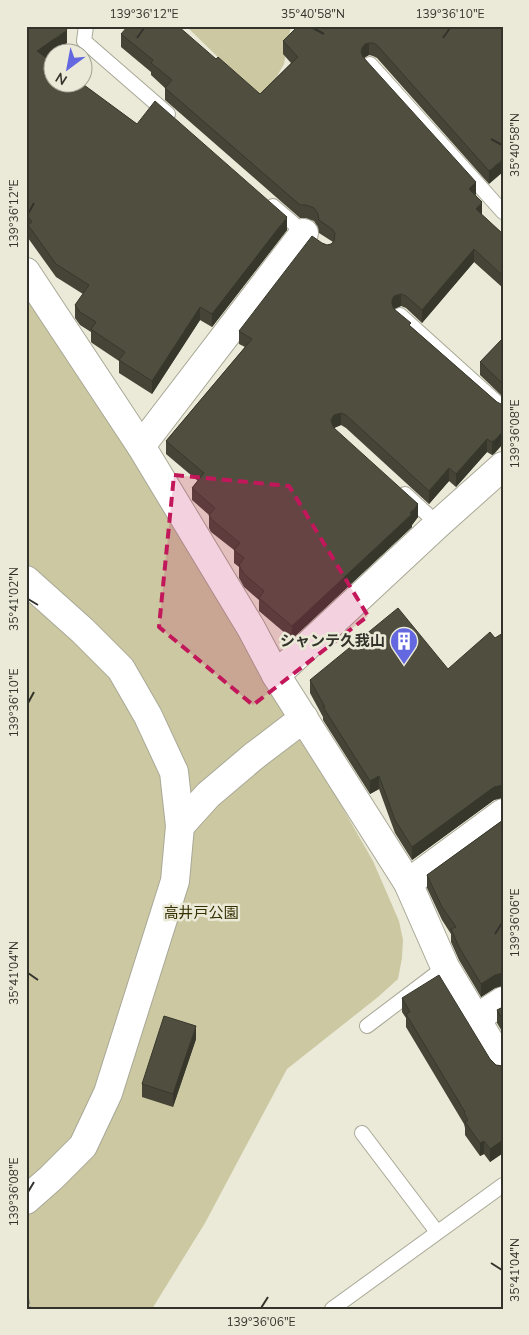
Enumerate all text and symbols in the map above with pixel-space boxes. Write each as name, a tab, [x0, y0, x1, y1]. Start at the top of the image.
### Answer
text: 139°36'12"E	[109, 6, 179, 22]
text: 35°40'58"N	[281, 6, 345, 22]
text: 139°36'10"E	[415, 6, 485, 22]
north arrow	[42, 42, 92, 92]
text: N	[52, 68, 71, 89]
text: 35°40'58"N	[507, 113, 523, 177]
text: 139°36'12"E	[6, 179, 22, 249]
text: 139°36'08"E	[507, 399, 523, 469]
text: 35°41'02"N	[6, 567, 22, 631]
building icon: シャンテ久我山	[389, 626, 419, 665]
place label: シャンテ久我山	[280, 631, 385, 651]
text: 139°36'10"E	[6, 668, 22, 738]
text: 139°36'06"E	[507, 888, 523, 958]
park label: 高井戸公園	[163, 903, 239, 923]
text: 35°41'04"N	[6, 941, 22, 1005]
text: 139°36'08"E	[6, 1157, 22, 1227]
text: 35°41'04"N	[507, 1238, 523, 1302]
text: 139°36'06"E	[226, 1314, 296, 1330]

